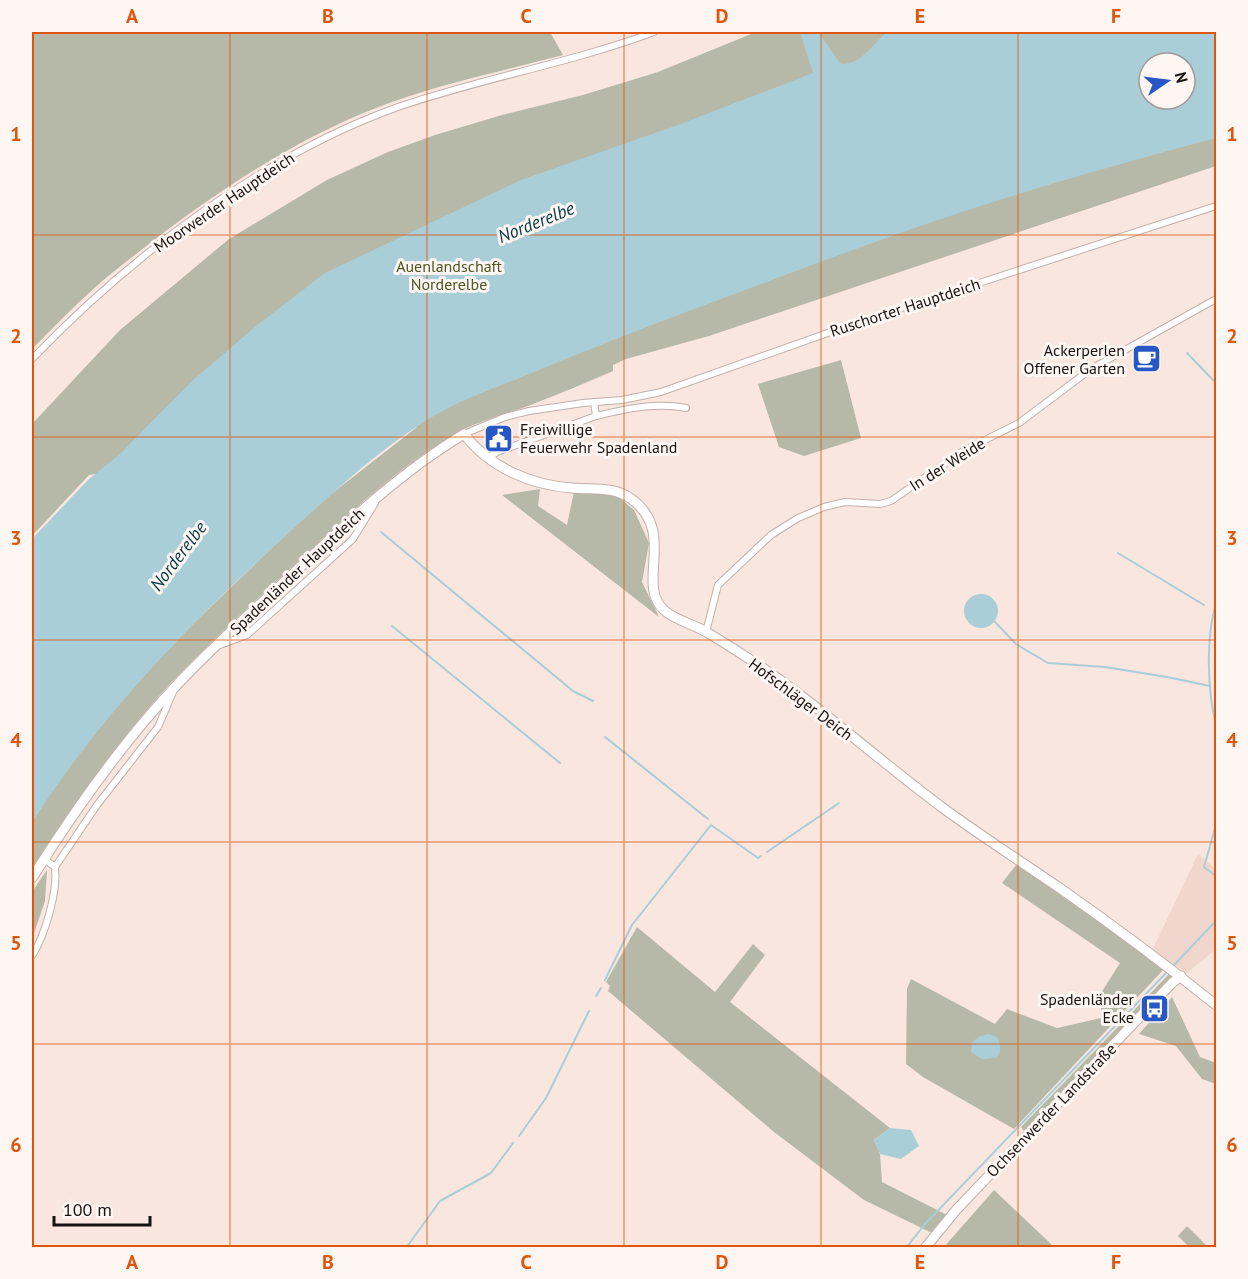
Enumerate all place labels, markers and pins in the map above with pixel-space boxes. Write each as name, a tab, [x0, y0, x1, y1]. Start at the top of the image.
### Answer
place label: Ackerperlen Offener Garten	[1024, 340, 1125, 378]
cafe icon: Ackerperlen Offener Garten	[1130, 343, 1162, 375]
place label: Freiwillige Feuerwehr Spadenland	[520, 419, 677, 457]
public building icon: Freiwillige Feuerwehr Spadenland	[483, 422, 515, 454]
place label: Spadenländer Ecke	[1040, 989, 1135, 1027]
bus stop icon: Spadenländer Ecke	[1139, 992, 1171, 1024]

